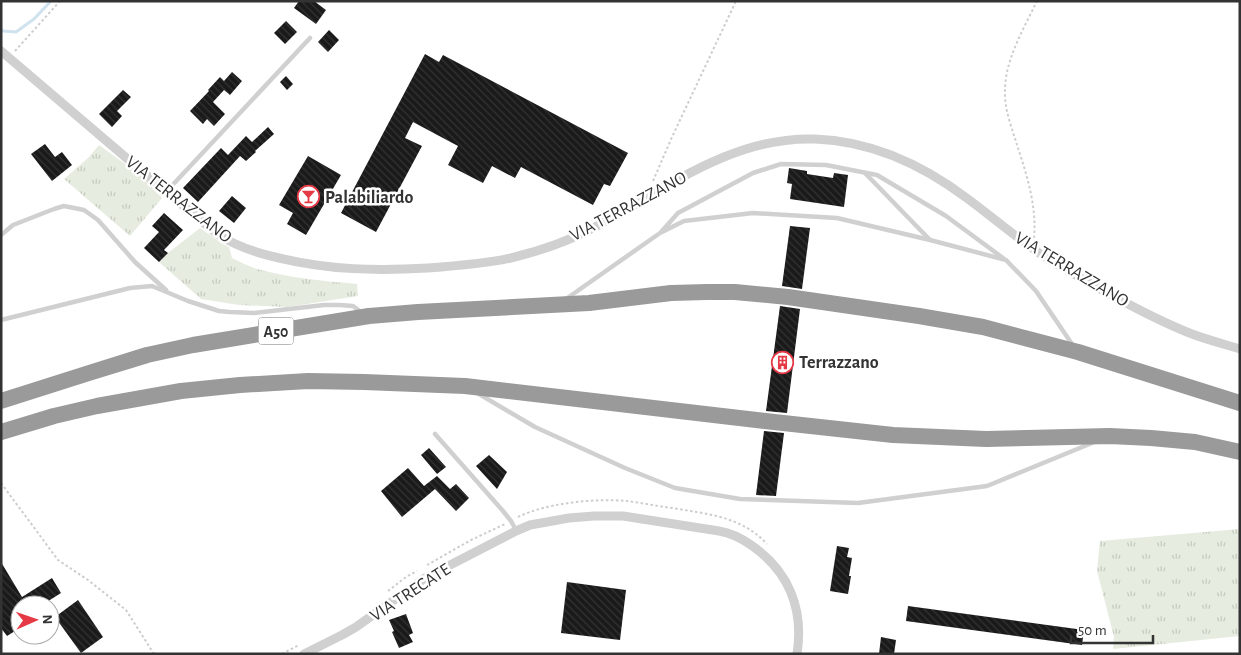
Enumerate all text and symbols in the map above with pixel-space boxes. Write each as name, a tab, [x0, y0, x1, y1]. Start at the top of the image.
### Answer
street label: VIA TERRAZZANO	[122, 153, 235, 247]
street label: VIA TERRAZZANO	[567, 169, 690, 245]
bar icon: Palabiliardo	[297, 185, 321, 209]
place label: Palabiliardo	[325, 189, 413, 207]
street label: VIA TERRAZZANO	[1012, 229, 1131, 311]
road number: A50	[258, 318, 294, 344]
building icon: Terrazzano	[771, 350, 795, 374]
place label: Terrazzano	[799, 354, 879, 372]
street label: VIA TRECATE	[367, 560, 454, 625]
north arrow	[10, 595, 60, 645]
scale bar	[1071, 612, 1154, 644]
text: N	[40, 614, 54, 625]
text: 50 m	[1078, 623, 1107, 638]

